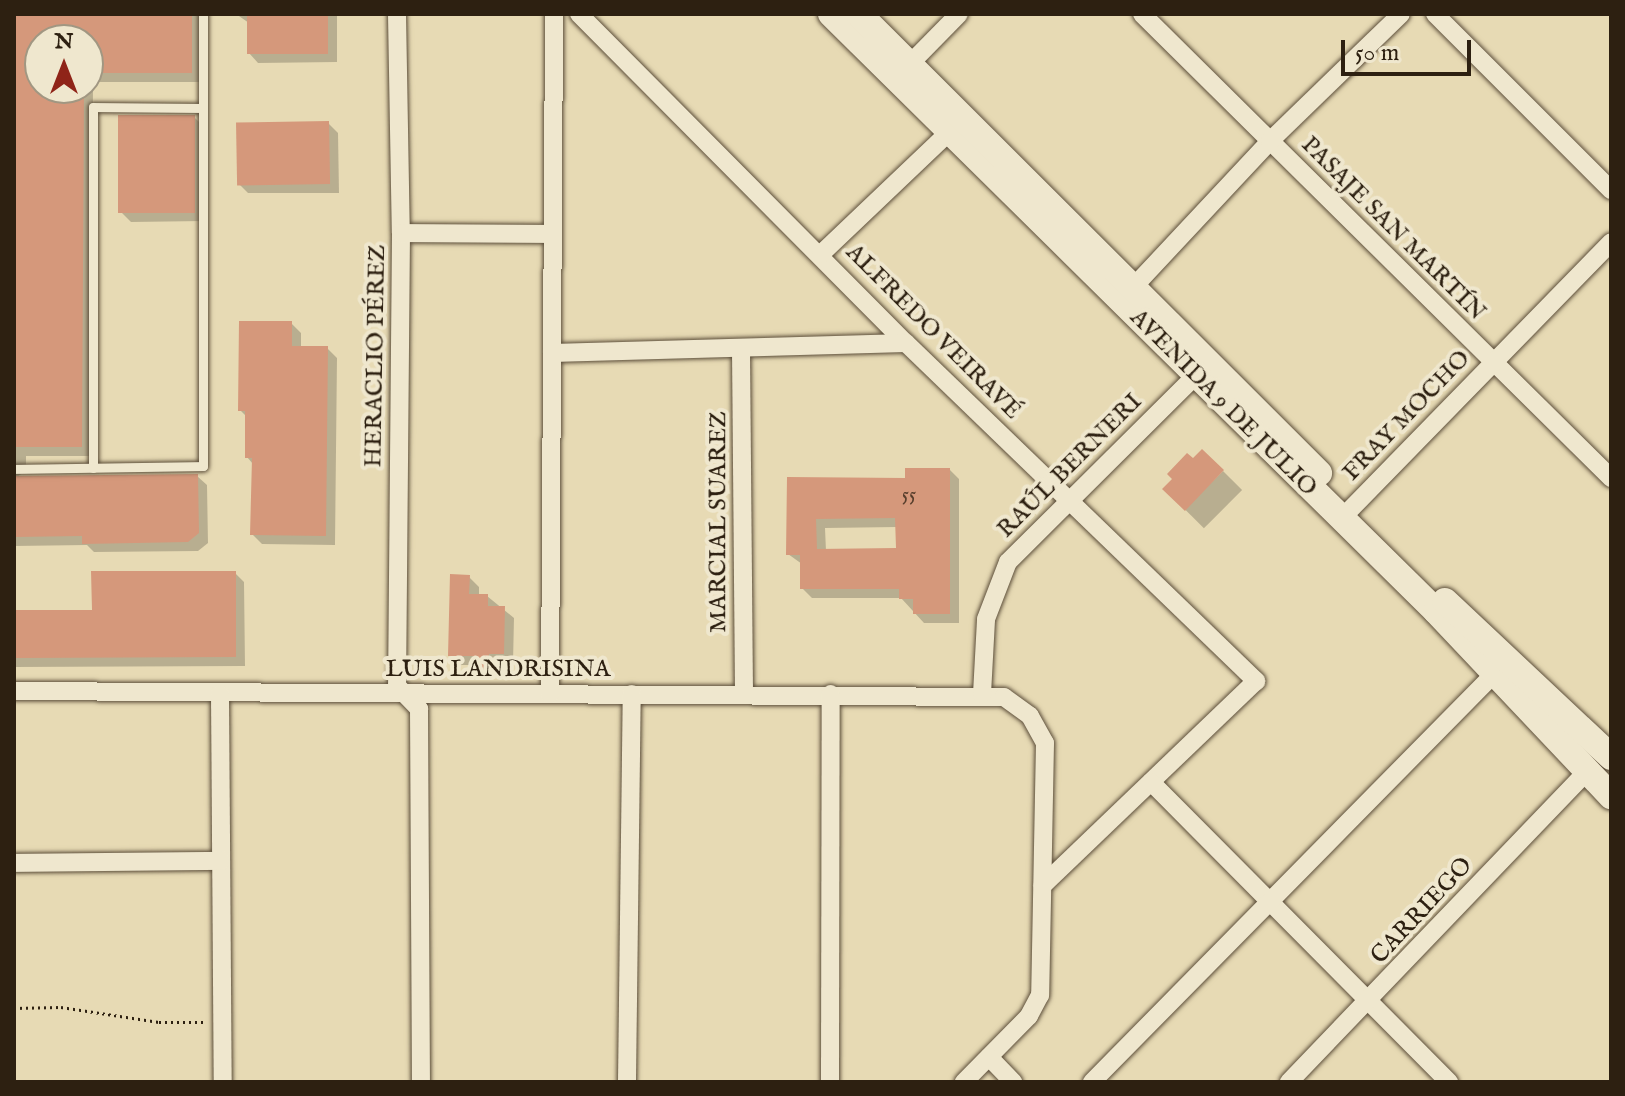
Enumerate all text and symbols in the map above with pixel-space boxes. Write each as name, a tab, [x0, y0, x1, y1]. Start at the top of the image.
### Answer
north arrow	[24, 24, 104, 104]
scale bar	[1345, 24, 1475, 74]
text: N	[54, 28, 74, 56]
text: 50 m	[1355, 38, 1399, 69]
street label: PASAJE SAN MARTÍN	[1295, 131, 1491, 327]
street label: ALFREDO VEIRAVÉ	[839, 238, 1027, 426]
street label: HERACLIO PÉREZ	[360, 244, 392, 468]
street label: AVENIDA 9 DE JULIO	[1124, 304, 1322, 502]
street label: FRAY MOCHO	[1337, 345, 1477, 487]
street label: RAÚL BERNERI	[992, 388, 1148, 544]
street label: MARCIAL SUAREZ	[705, 411, 733, 633]
house number: 55	[902, 482, 916, 506]
street label: LUIS LANDRISINA	[385, 656, 611, 684]
street label: CARRIEGO	[1365, 852, 1479, 970]

